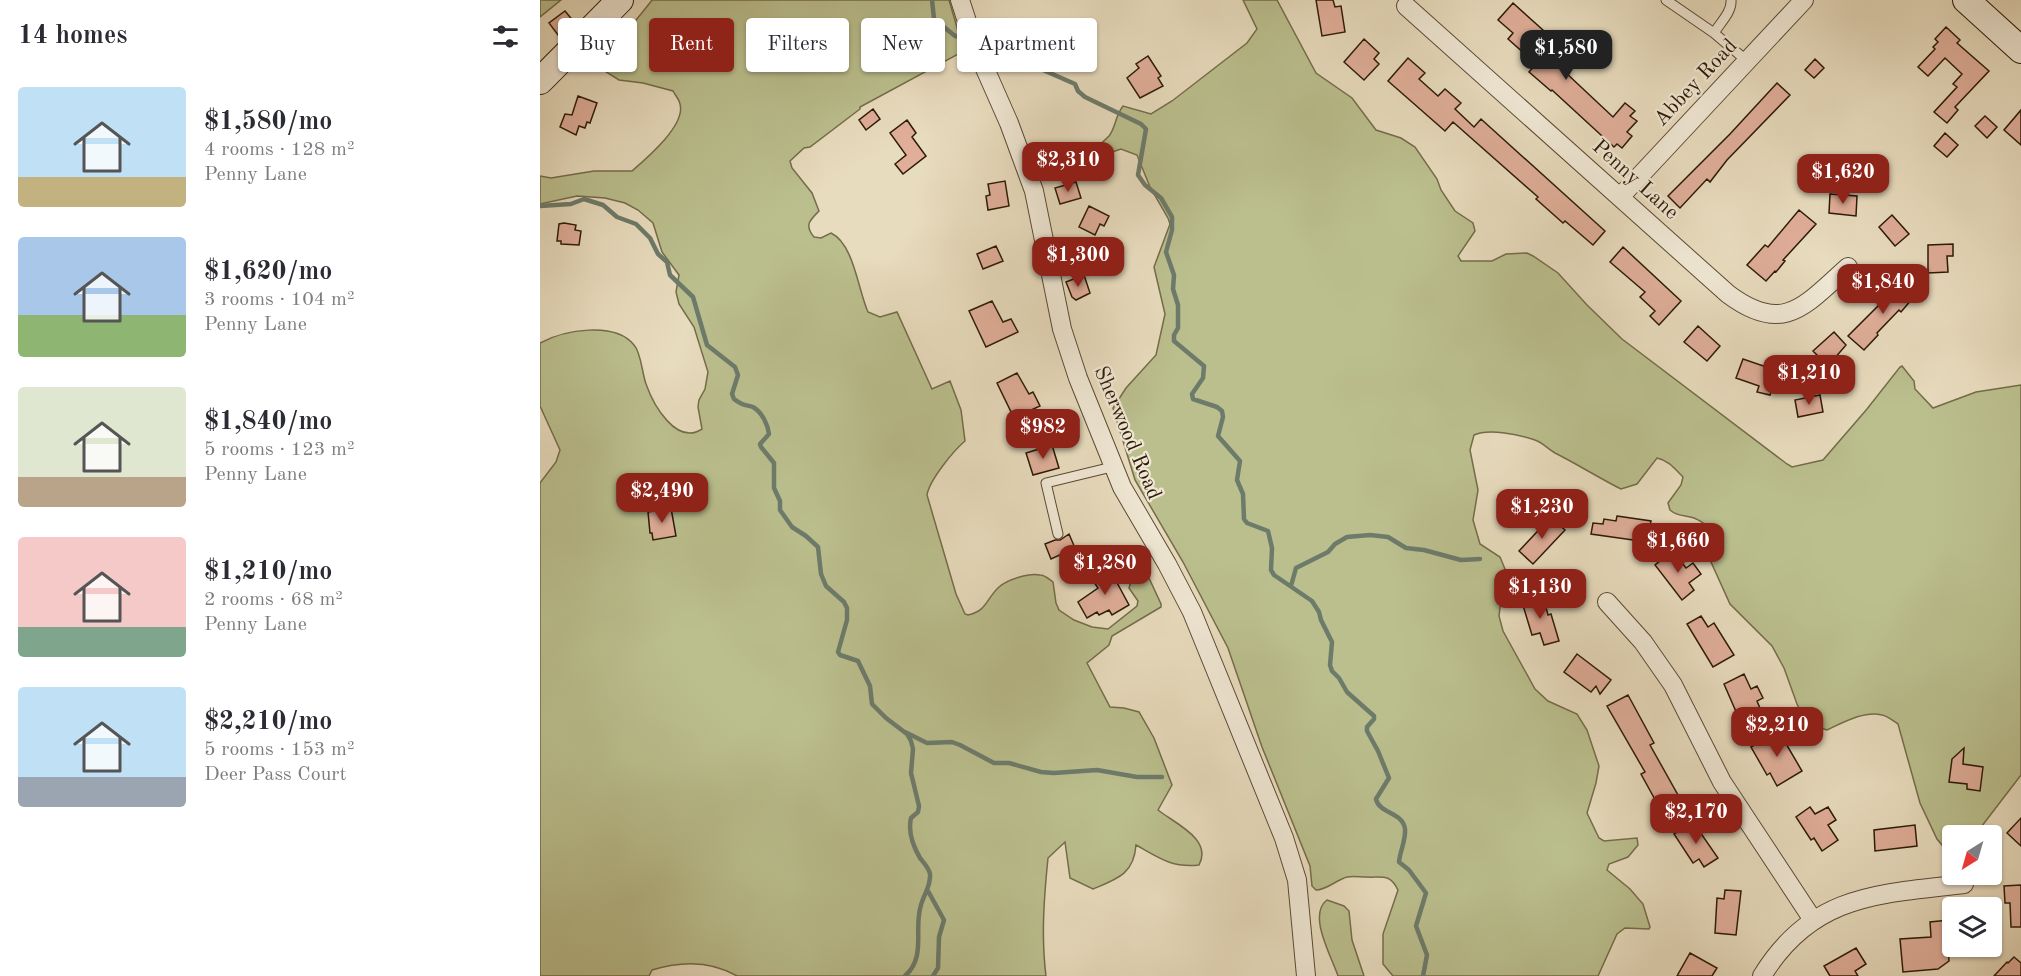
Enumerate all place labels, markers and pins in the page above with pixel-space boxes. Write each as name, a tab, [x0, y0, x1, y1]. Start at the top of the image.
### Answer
pin: $1,580	[1517, 30, 1615, 81]
pin: $2,310	[1019, 142, 1117, 193]
pin: $1,620	[1794, 154, 1892, 205]
pin: $1,300	[1029, 237, 1127, 288]
pin: $1,840	[1834, 264, 1932, 315]
pin: $1,210	[1760, 355, 1858, 406]
pin: $982	[1007, 409, 1079, 460]
pin: $2,490	[613, 473, 711, 524]
pin: $1,230	[1493, 489, 1591, 540]
pin: $1,660	[1629, 523, 1727, 574]
pin: $1,280	[1056, 545, 1154, 596]
pin: $1,130	[1491, 569, 1589, 620]
pin: $2,210	[1728, 707, 1826, 758]
pin: $2,170	[1647, 794, 1745, 845]

